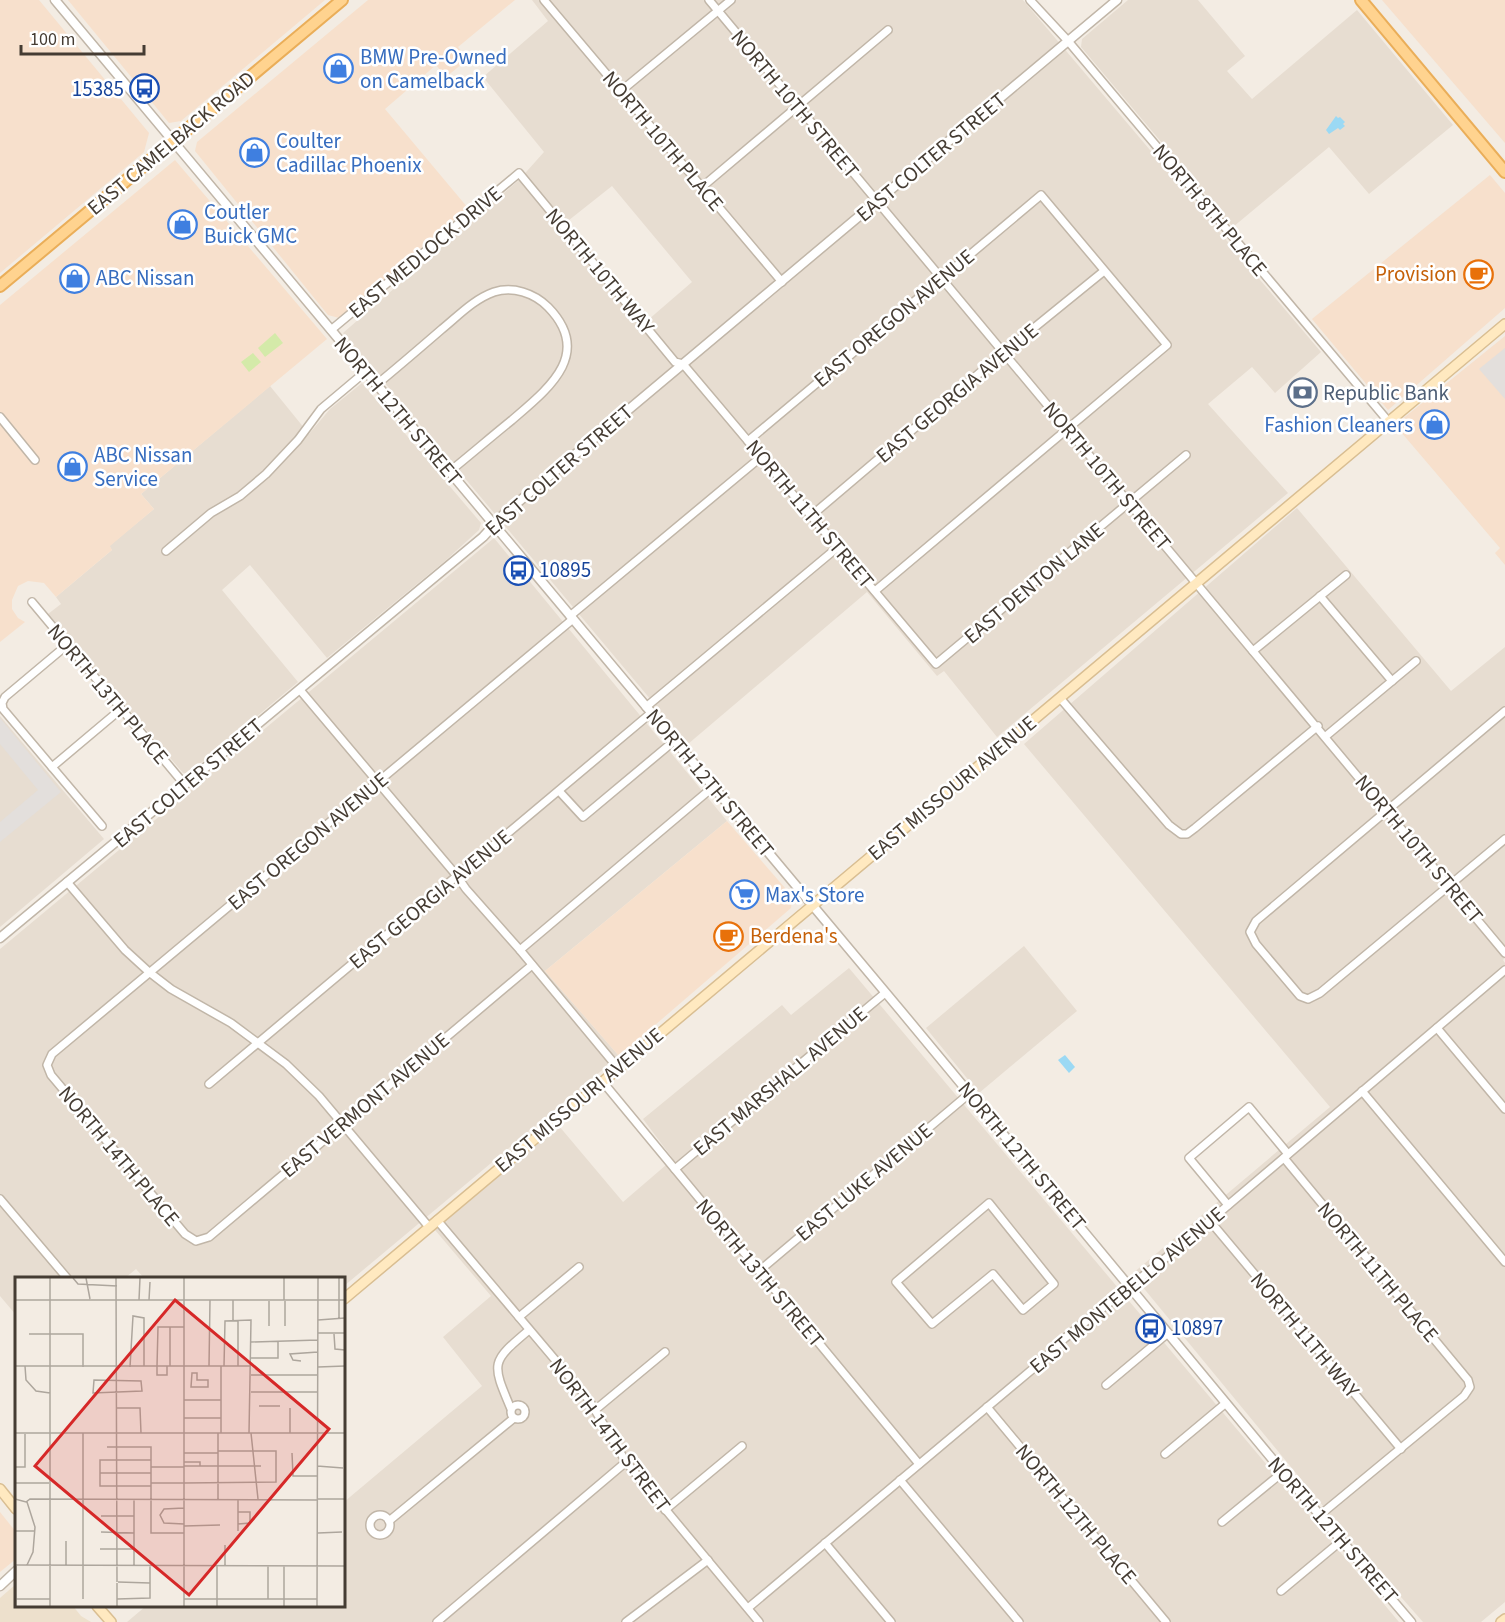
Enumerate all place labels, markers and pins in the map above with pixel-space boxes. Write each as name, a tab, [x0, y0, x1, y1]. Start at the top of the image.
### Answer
place label: BMW Pre-Owned on Camelback	[360, 42, 507, 96]
shop icon: BMW Pre-Owned on Camelback	[323, 53, 355, 85]
bus stop icon: 15385	[129, 73, 161, 105]
place label: 15385	[72, 74, 124, 104]
place label: Coulter Cadillac Phoenix	[276, 126, 422, 180]
shop icon: Coulter Cadillac Phoenix	[239, 137, 271, 169]
place label: Coutler Buick GMC	[204, 197, 297, 251]
shop icon: Coutler Buick GMC	[167, 208, 199, 240]
cafe icon: Provision	[1462, 258, 1494, 290]
place label: Provision	[1375, 259, 1457, 289]
shop icon: ABC Nissan	[59, 262, 91, 294]
place label: ABC Nissan	[96, 263, 194, 293]
bank icon: Republic Bank	[1286, 377, 1318, 409]
place label: Republic Bank	[1323, 378, 1450, 408]
shop icon: Fashion Cleaners	[1418, 409, 1450, 441]
place label: Fashion Cleaners	[1264, 410, 1413, 440]
place label: ABC Nissan Service	[94, 440, 192, 494]
shop icon: ABC Nissan Service	[57, 451, 89, 483]
bus stop icon: 10895	[502, 554, 534, 586]
place label: 10895	[539, 555, 591, 585]
supermarket icon: Max's Store	[728, 879, 760, 911]
place label: Max's Store	[765, 880, 864, 910]
cafe icon: Berdena's	[713, 920, 745, 952]
place label: Berdena's	[750, 921, 838, 951]
bus stop icon: 10897	[1134, 1312, 1166, 1344]
place label: 10897	[1171, 1313, 1223, 1343]

